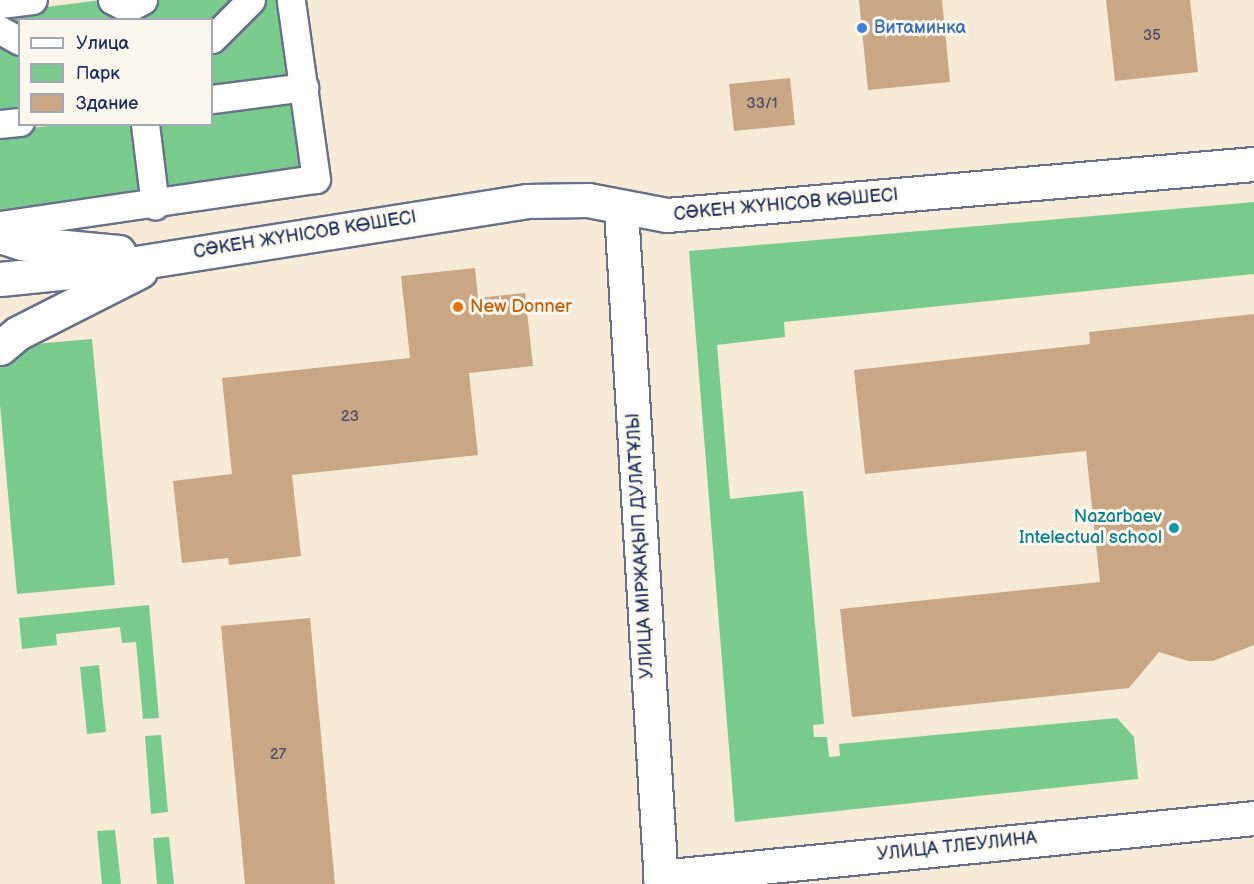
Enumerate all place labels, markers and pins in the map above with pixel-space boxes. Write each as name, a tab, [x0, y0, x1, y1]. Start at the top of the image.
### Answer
place label: Витаминка	[874, 17, 966, 39]
marker: Витаминка	[855, 21, 869, 35]
place label: New Donner	[470, 296, 572, 318]
marker: New Donner	[451, 300, 465, 314]
place label: Nazarbaev Intelectual school	[1019, 507, 1162, 550]
marker: Nazarbaev Intelectual school	[1167, 521, 1181, 535]

